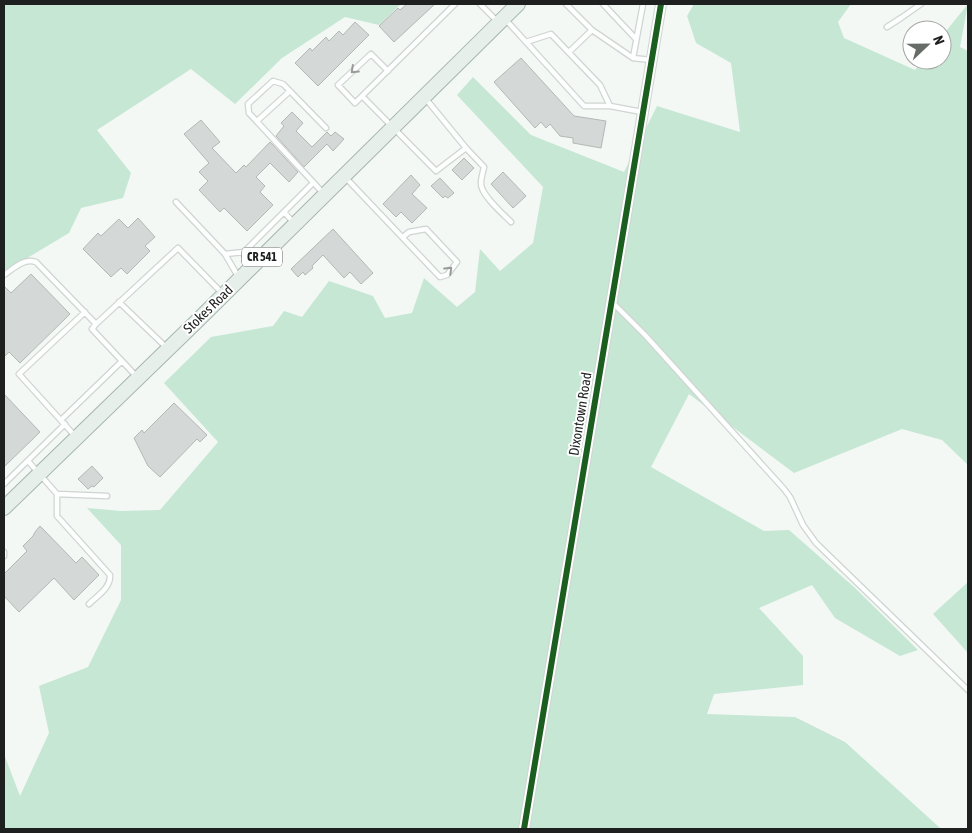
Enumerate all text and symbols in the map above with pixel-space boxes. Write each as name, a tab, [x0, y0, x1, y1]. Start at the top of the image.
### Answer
north arrow	[902, 20, 952, 70]
text: N	[930, 33, 948, 47]
one-way arrow	[351, 64, 360, 73]
road number: CR 541	[242, 248, 282, 266]
one-way arrow	[443, 267, 452, 276]
street label: Stokes Road	[180, 282, 236, 336]
street label: Dixontown Road	[566, 371, 594, 457]

